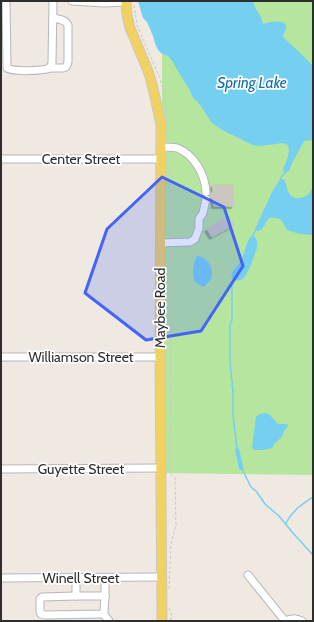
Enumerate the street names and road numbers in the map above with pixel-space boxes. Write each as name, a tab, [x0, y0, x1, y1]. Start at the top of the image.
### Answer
street label: Center Street	[42, 150, 121, 168]
street label: Maybee Road	[151, 268, 169, 348]
street label: Williamson Street	[28, 348, 134, 366]
street label: Guyette Street	[38, 460, 124, 478]
street label: Winell Street	[43, 569, 120, 587]

